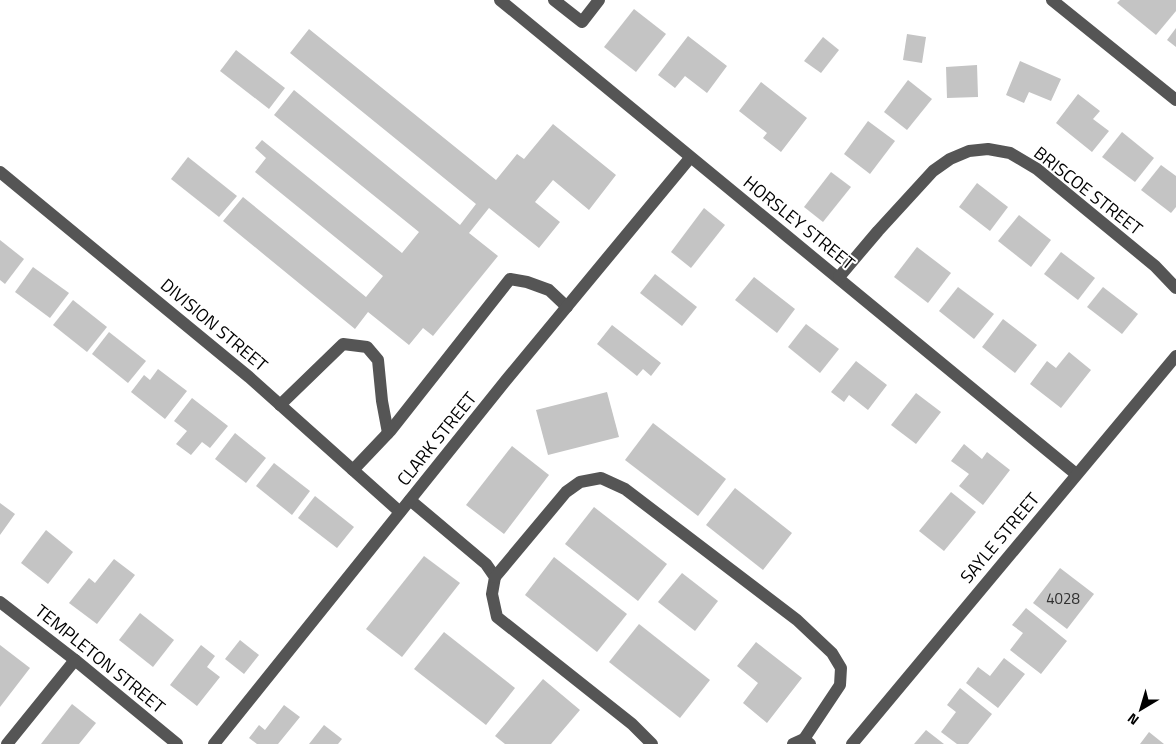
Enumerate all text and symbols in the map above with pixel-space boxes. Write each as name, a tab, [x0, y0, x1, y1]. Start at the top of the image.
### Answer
street label: BRISCOE STREET	[1028, 140, 1149, 242]
street label: HORSLEY STREET	[738, 169, 861, 276]
street label: DIVISION STREET	[155, 272, 274, 378]
street label: CLARK STREET	[390, 385, 483, 492]
street label: SAYLE STREET	[953, 486, 1046, 589]
house number: 4028	[1046, 587, 1080, 610]
street label: TEMPLETON STREET	[29, 598, 172, 720]
north arrow	[1116, 684, 1166, 734]
text: N	[1122, 708, 1143, 731]

